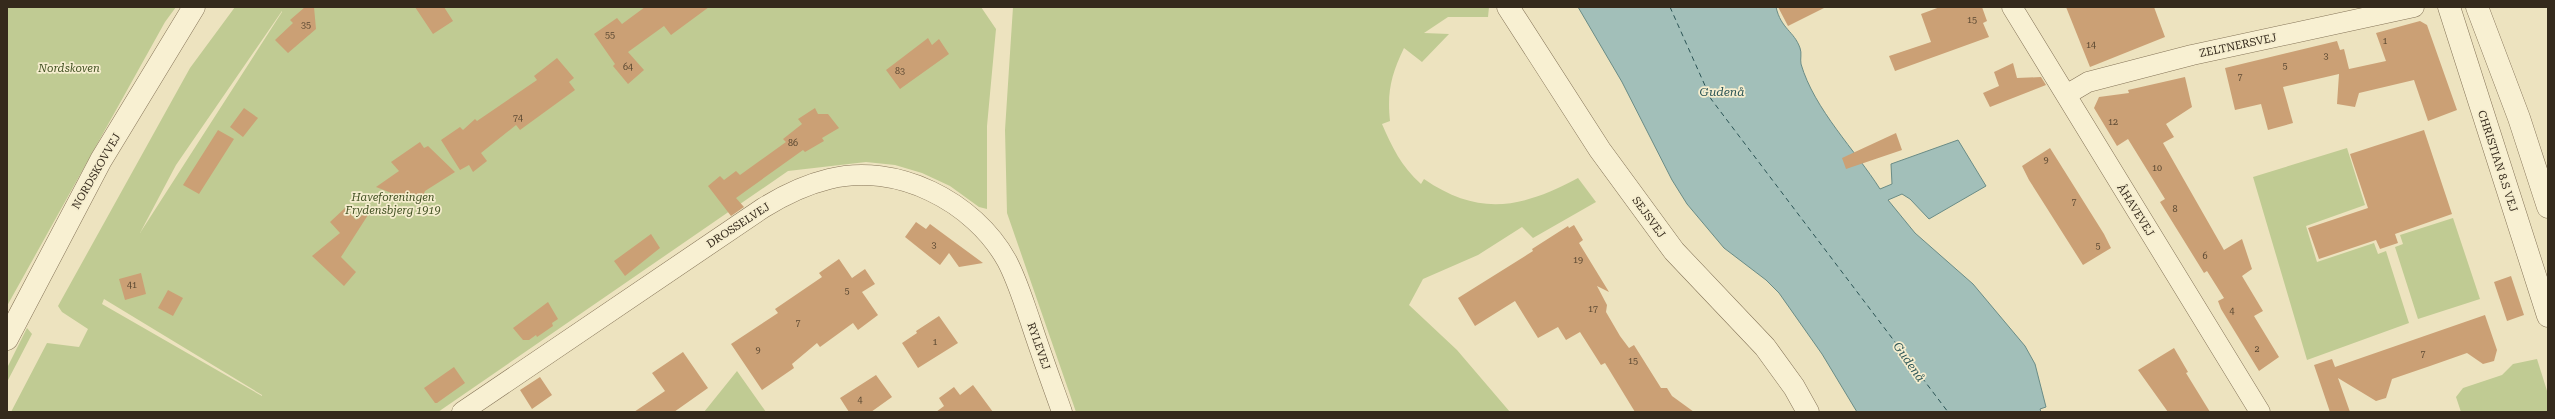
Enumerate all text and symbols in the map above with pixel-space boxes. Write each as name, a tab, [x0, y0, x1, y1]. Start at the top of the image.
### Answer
house number: 15	[1967, 15, 1977, 25]
house number: 35	[301, 20, 311, 30]
house number: 55	[605, 30, 615, 40]
street label: ZELTNERSVEJ	[2198, 31, 2278, 60]
house number: 1	[2382, 36, 2388, 46]
house number: 14	[2086, 40, 2096, 50]
house number: 3	[2323, 51, 2329, 61]
house number: 5	[2282, 61, 2288, 71]
park label: Nordskoven	[37, 62, 100, 75]
house number: 64	[623, 62, 633, 72]
house number: 83	[895, 66, 905, 76]
house number: 7	[2237, 72, 2243, 82]
water label: Gudenå	[1699, 85, 1745, 99]
street label: CHRISTIAN 8.S VEJ	[2475, 109, 2520, 214]
house number: 74	[513, 113, 523, 123]
house number: 12	[2108, 117, 2118, 127]
street label: NORDSKOVVEJ	[69, 131, 123, 211]
house number: 86	[788, 138, 798, 148]
house number: 9	[2043, 155, 2049, 165]
house number: 10	[2152, 163, 2162, 173]
street label: ÅHAVEVEJ	[2114, 181, 2158, 239]
park label: Haveforeningen Frydensbjerg 1919	[344, 191, 441, 217]
street label: SEJSVEJ	[1629, 194, 1668, 240]
house number: 7	[2071, 197, 2077, 207]
street label: DROSSELVEJ	[704, 200, 772, 251]
house number: 8	[2172, 204, 2178, 214]
house number: 3	[931, 240, 937, 250]
house number: 5	[2095, 241, 2101, 251]
house number: 6	[2202, 251, 2208, 261]
house number: 19	[1573, 255, 1583, 265]
house number: 41	[127, 280, 137, 290]
house number: 5	[844, 286, 850, 296]
house number: 17	[1588, 304, 1598, 314]
house number: 4	[2229, 306, 2235, 316]
house number: 7	[795, 318, 801, 328]
street label: RYLEVEJ	[1024, 321, 1053, 372]
house number: 1	[932, 337, 938, 347]
water label: Gudenå	[1890, 340, 1928, 384]
house number: 2	[2254, 344, 2260, 354]
house number: 9	[755, 345, 761, 355]
house number: 7	[2420, 349, 2426, 359]
house number: 15	[1628, 356, 1638, 366]
house number: 4	[857, 395, 863, 405]

